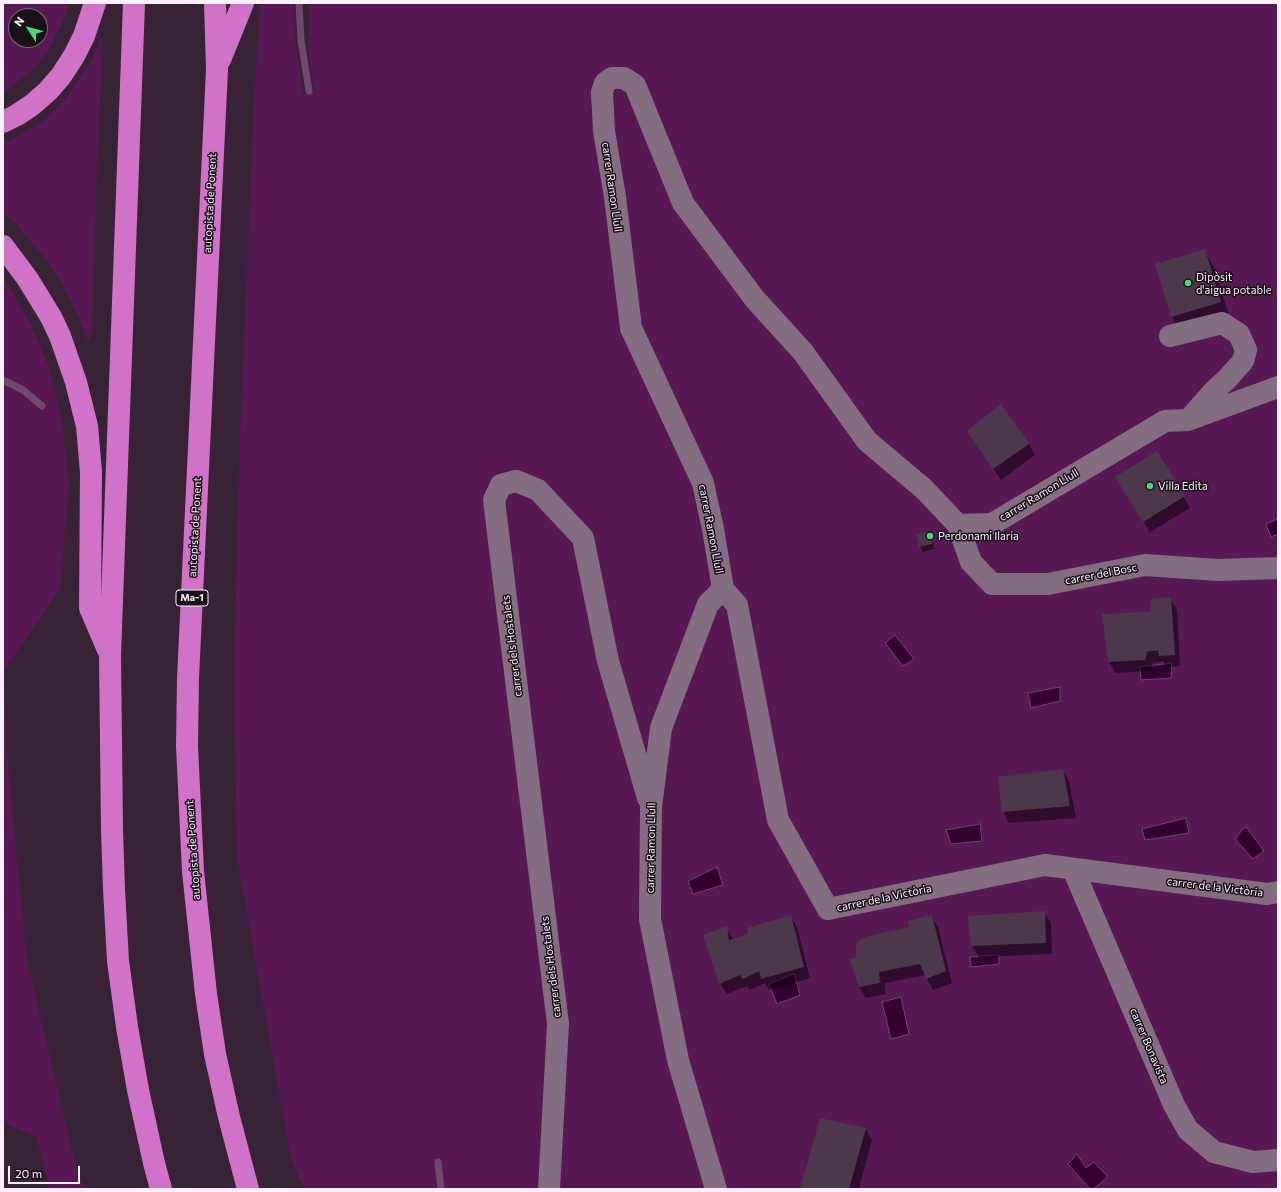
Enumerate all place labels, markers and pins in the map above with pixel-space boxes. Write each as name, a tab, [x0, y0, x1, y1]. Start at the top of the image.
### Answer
place label: Dipòsit d'aigua potable	[1196, 270, 1271, 296]
marker: Dipòsit d'aigua potable	[1183, 278, 1193, 288]
place label: Villa Edita	[1158, 479, 1208, 493]
marker: Villa Edita	[1145, 481, 1155, 491]
place label: Perdonami Ilaria	[938, 529, 1019, 543]
marker: Perdonami Ilaria	[925, 531, 935, 541]

